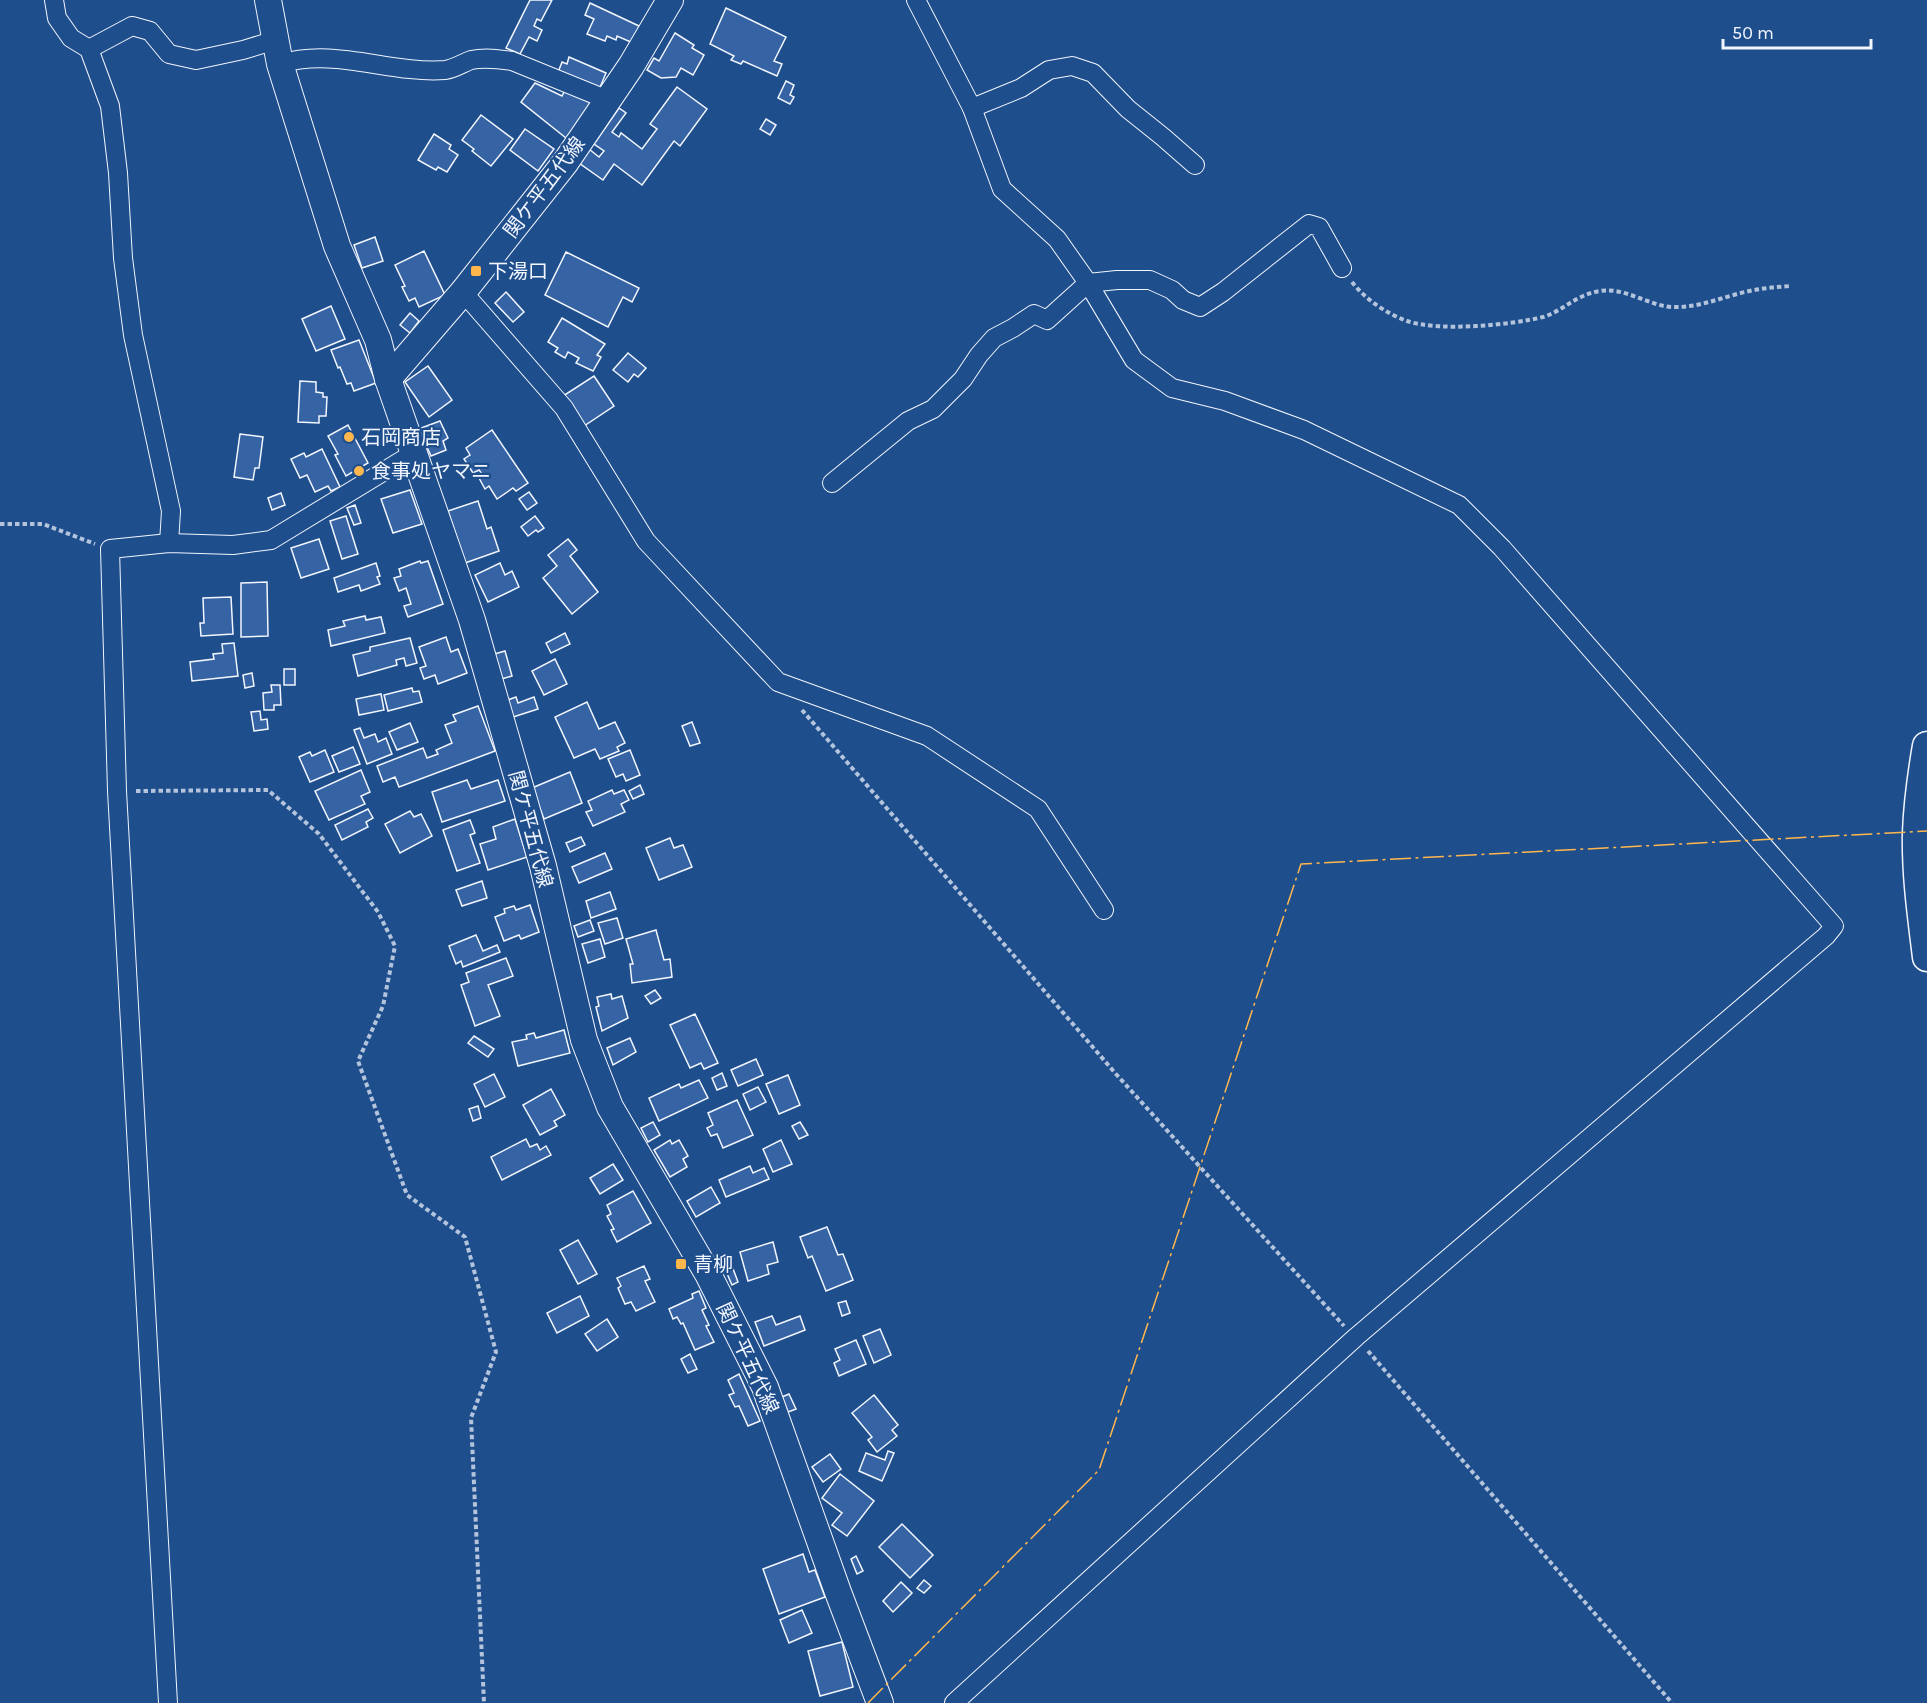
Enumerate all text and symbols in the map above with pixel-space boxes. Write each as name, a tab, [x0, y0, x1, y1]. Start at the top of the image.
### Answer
scale bar	[1723, 12, 1872, 50]
text: 50 m	[1732, 22, 1774, 44]
street label: 関ケ平五代線	[499, 132, 590, 242]
place label: 下湯口	[488, 260, 548, 283]
marker: 下湯口	[469, 264, 483, 278]
place label: 石岡商店	[361, 426, 441, 449]
marker: 石岡商店	[342, 430, 356, 444]
place label: 食事処ヤマニ	[371, 460, 491, 483]
marker: 食事処ヤマニ	[352, 464, 366, 478]
street label: 関ケ平五代線	[504, 768, 557, 890]
place label: 青柳	[693, 1253, 733, 1276]
marker: 青柳	[674, 1257, 688, 1271]
street label: 関ケ平五代線	[712, 1299, 783, 1417]

